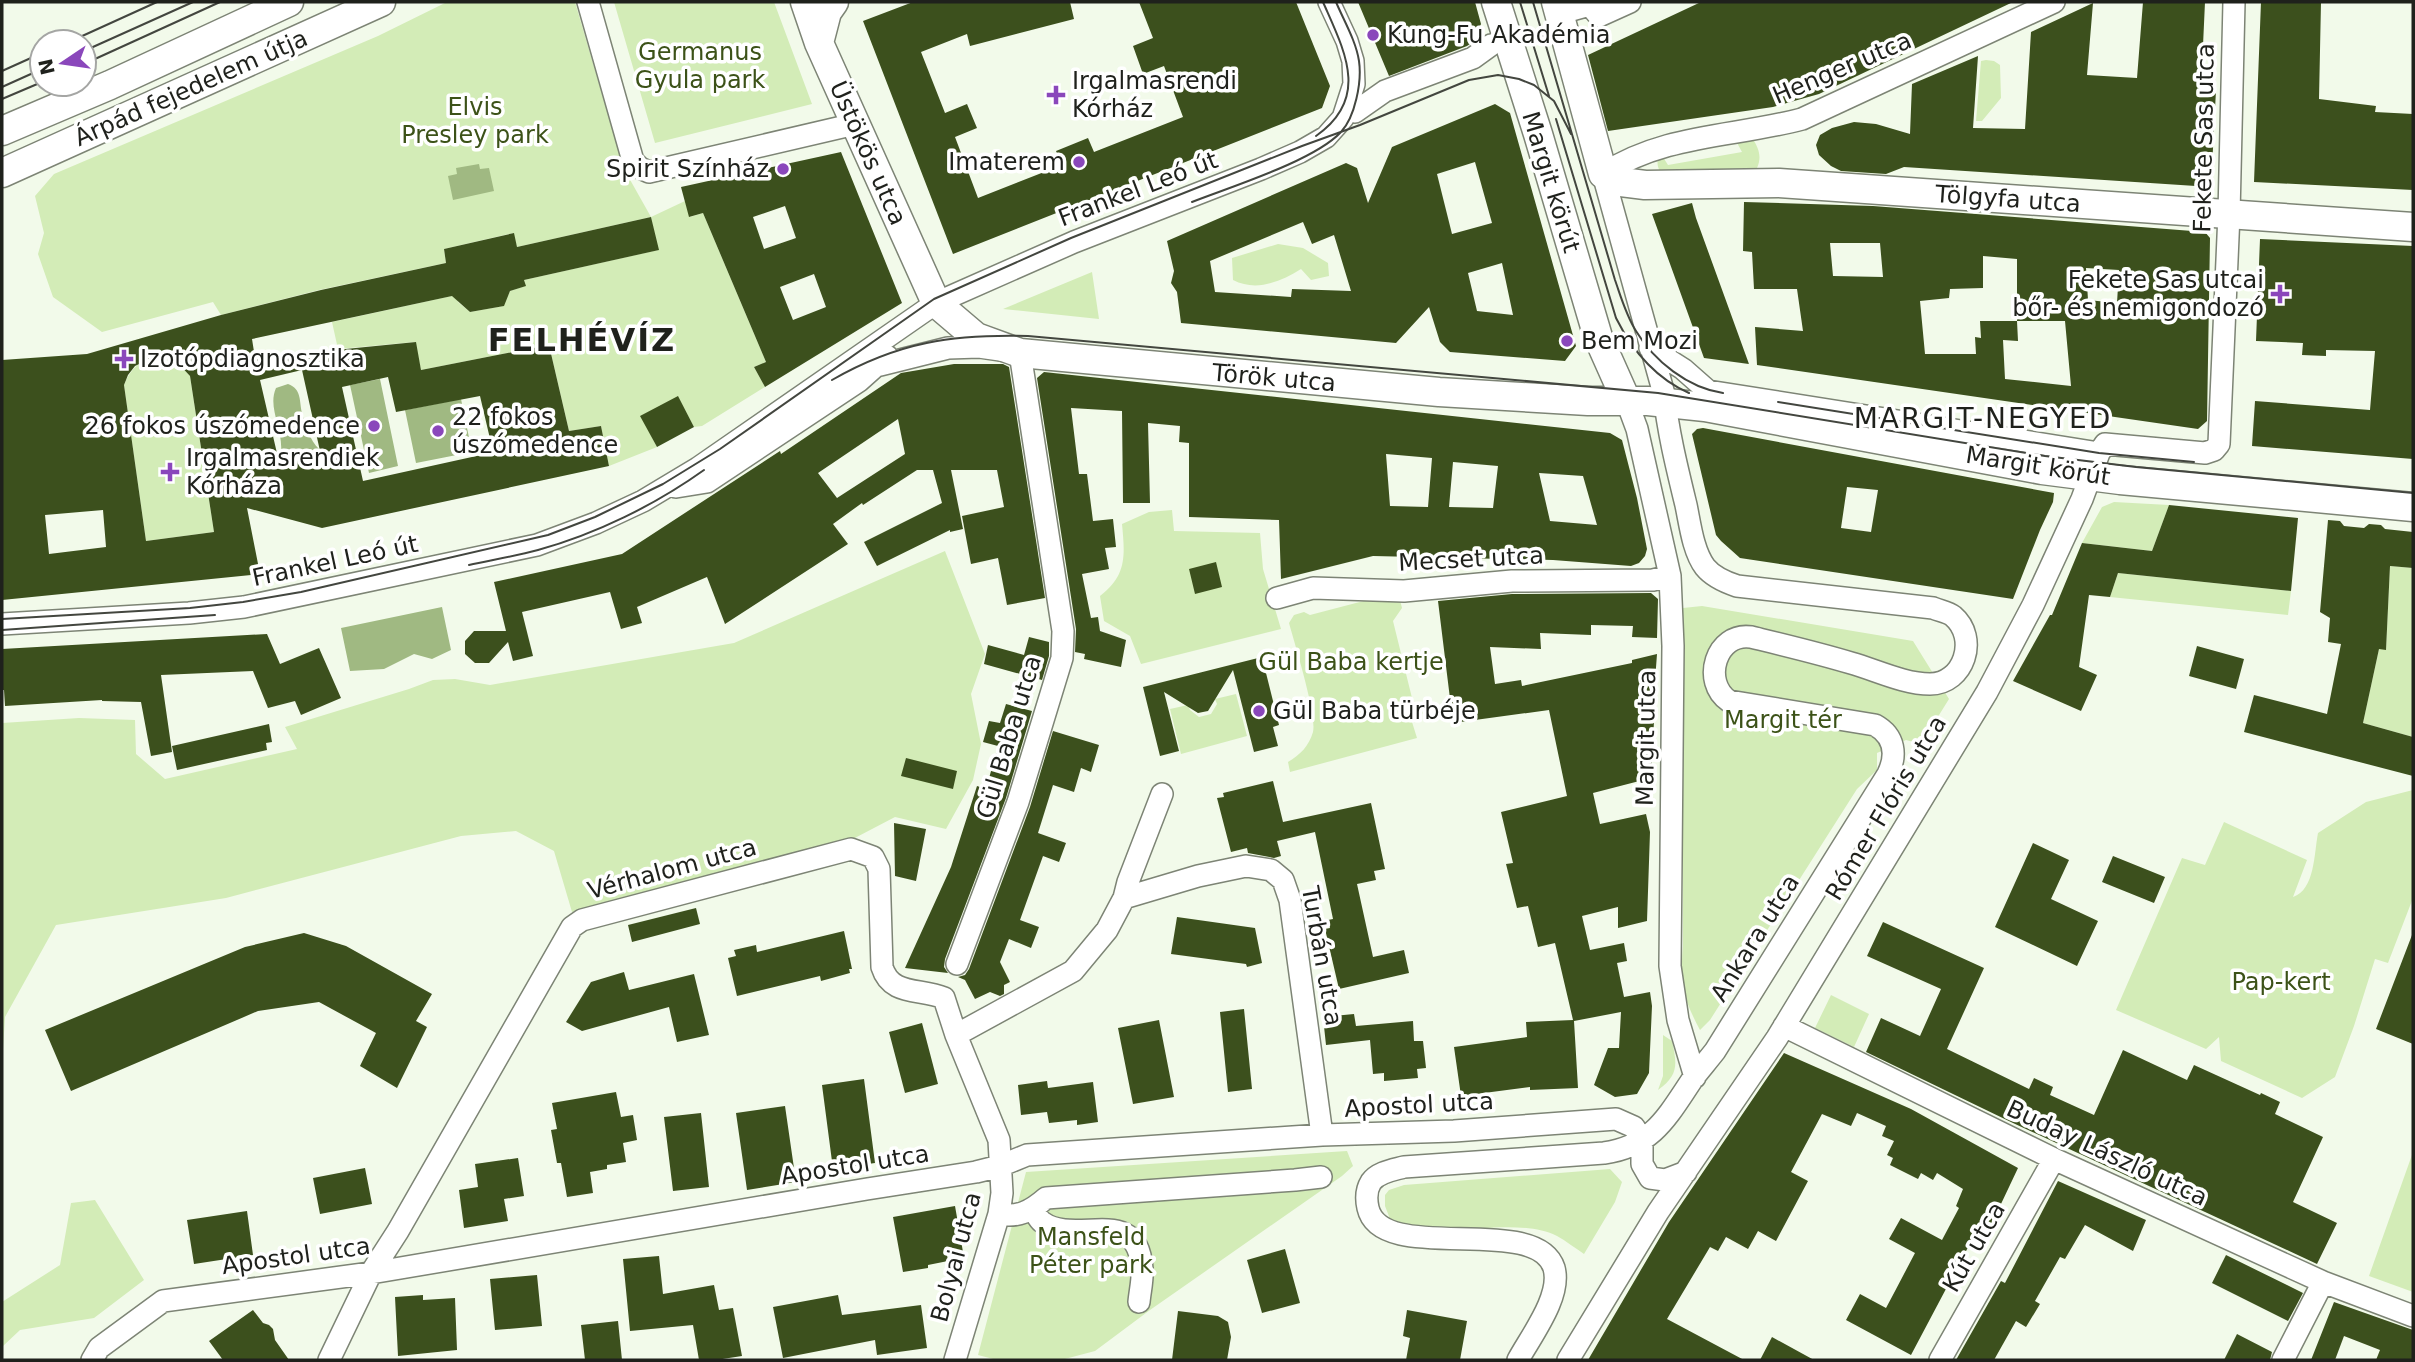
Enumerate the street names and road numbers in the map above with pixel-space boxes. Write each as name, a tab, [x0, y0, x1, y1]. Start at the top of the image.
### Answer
street label: Árpád fejedelem útja	[70, 23, 312, 152]
street label: Henger utca	[1768, 26, 1916, 110]
street label: Fekete Sas utca	[2188, 43, 2220, 233]
street label: Üstökös utca	[824, 76, 913, 229]
street label: Margit körút	[1516, 108, 1586, 256]
street label: Frankel Leó út	[1054, 146, 1222, 232]
street label: Tölgyfa utca	[1933, 180, 2082, 218]
street label: Török utca	[1210, 359, 1337, 397]
street label: Margit körút	[1964, 441, 2112, 491]
street label: Frankel Leó út	[250, 530, 420, 592]
street label: Mecset utca	[1398, 541, 1544, 577]
street label: Gül Baba utca	[971, 652, 1047, 822]
street label: Margit utca	[1631, 670, 1661, 806]
street label: Rómer Flóris utca	[1820, 711, 1952, 905]
street label: Vérhalom utca	[585, 833, 759, 905]
street label: Ankara utca	[1705, 869, 1805, 1007]
street label: Turbán utca	[1296, 883, 1348, 1028]
street label: Apostol utca	[1343, 1087, 1495, 1123]
street label: Buday László utca	[2002, 1094, 2212, 1212]
street label: Apostol utca	[779, 1139, 931, 1191]
street label: Bolyai utca	[925, 1189, 987, 1325]
street label: Kút utca	[1937, 1197, 2011, 1297]
street label: Apostol utca	[220, 1232, 372, 1280]

